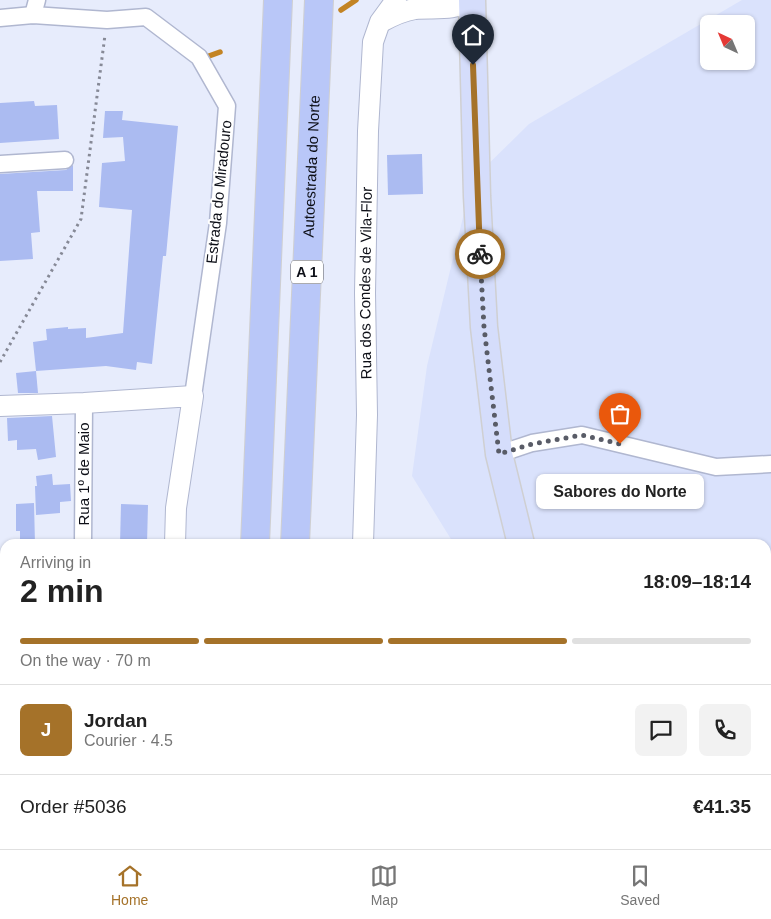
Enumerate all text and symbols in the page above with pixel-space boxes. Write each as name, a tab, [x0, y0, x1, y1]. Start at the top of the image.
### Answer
pin	[452, 14, 494, 65]
north arrow	[700, 15, 755, 70]
map controls	[700, 15, 755, 70]
icon: home	[459, 21, 487, 49]
street label: Autoestrada do Norte	[300, 95, 323, 238]
street label: Estrada do Miradouro	[203, 119, 234, 265]
street label: Rua dos Condes de Vila-Flor	[356, 187, 375, 379]
courier	[455, 229, 505, 279]
icon: bike	[466, 240, 494, 268]
road number: A 1	[291, 260, 323, 284]
pin	[599, 393, 641, 444]
icon: bag	[606, 400, 634, 428]
street label: Rua 1º de Maio	[75, 422, 92, 526]
callout: Sabores do Norte	[536, 474, 704, 509]
text: Sabores do Norte	[553, 483, 687, 500]
text: Arriving in	[20, 554, 91, 571]
text: 18:09–18:14	[643, 571, 751, 592]
text: 2 min	[20, 573, 104, 609]
text: On the way · 70 m	[20, 652, 151, 669]
button: chat	[635, 704, 687, 756]
button: phone	[699, 704, 751, 756]
text: Jordan	[84, 710, 147, 731]
text: J	[41, 719, 51, 740]
text: Courier · 4.5	[84, 732, 173, 749]
text: Order #5036	[20, 796, 127, 817]
text: €41.35	[693, 796, 751, 817]
tab: Home	[111, 862, 148, 908]
tab: Map	[370, 862, 398, 908]
tab: Saved	[620, 862, 660, 908]

